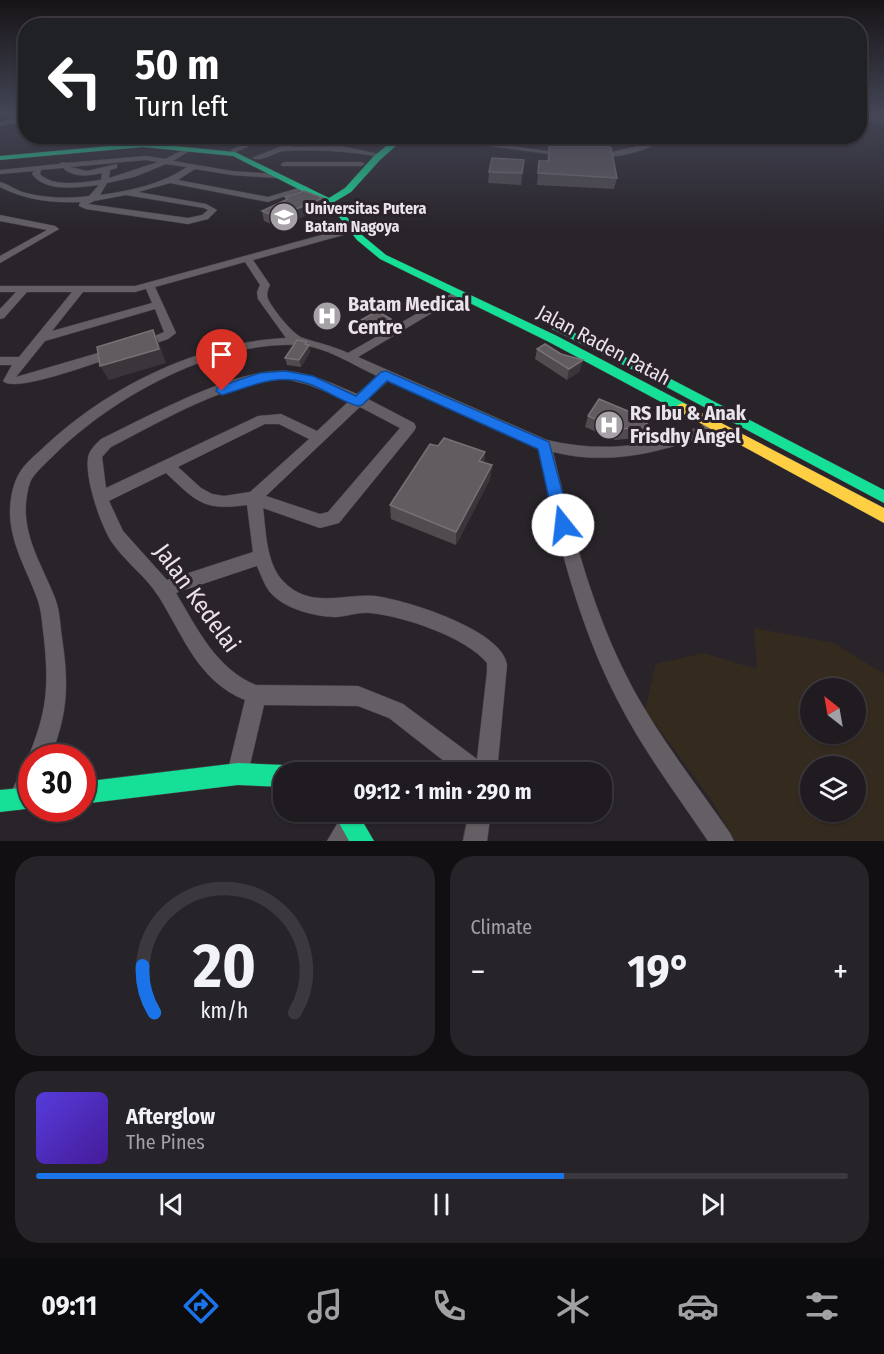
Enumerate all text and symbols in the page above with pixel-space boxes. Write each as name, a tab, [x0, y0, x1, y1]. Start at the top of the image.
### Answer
text: 50 m	[135, 40, 219, 90]
icon: left	[36, 42, 114, 120]
text: Turn left	[135, 91, 228, 123]
place label: Universitas Putera Batam Nagoya	[305, 199, 426, 236]
school or university icon: Universitas Putera Batam Nagoya	[268, 201, 300, 233]
place label: Batam Medical Centre	[348, 292, 470, 339]
hospital icon: Batam Medical Centre	[311, 300, 343, 332]
street label: Jalan Raden Patah	[533, 300, 675, 390]
pin	[196, 329, 247, 391]
icon: arrive	[205, 338, 238, 371]
place label: RS Ibu & Anak Frisdhy Angel	[630, 401, 747, 448]
hospital icon: RS Ibu & Anak Frisdhy Angel	[593, 409, 625, 441]
position arrow	[531, 493, 595, 557]
street label: Jalan Kedelai	[148, 538, 246, 658]
north arrow	[800, 678, 866, 744]
map controls	[800, 678, 866, 822]
speed limit sign: 30	[18, 744, 96, 822]
button: layers	[800, 756, 866, 822]
text: 09:12 · 1 min · 290 m	[353, 778, 532, 805]
text: Climate	[471, 915, 532, 939]
text: 20	[192, 929, 256, 1004]
text: 19°	[627, 945, 691, 999]
text: −	[471, 952, 485, 992]
text: +	[833, 952, 848, 992]
text: km/h	[201, 998, 249, 1024]
text: Afterglow	[126, 1103, 215, 1130]
text: The Pines	[126, 1130, 205, 1154]
icon: previous	[155, 1188, 188, 1221]
icon: pause	[425, 1188, 458, 1221]
icon: next	[696, 1188, 729, 1221]
icon: directions	[180, 1285, 222, 1327]
icon: music	[304, 1285, 346, 1327]
icon: phone	[428, 1285, 470, 1327]
icon: climate	[552, 1285, 594, 1327]
icon: car	[677, 1285, 719, 1327]
icon: filters	[801, 1285, 843, 1327]
text: 09:11	[41, 1290, 97, 1322]

